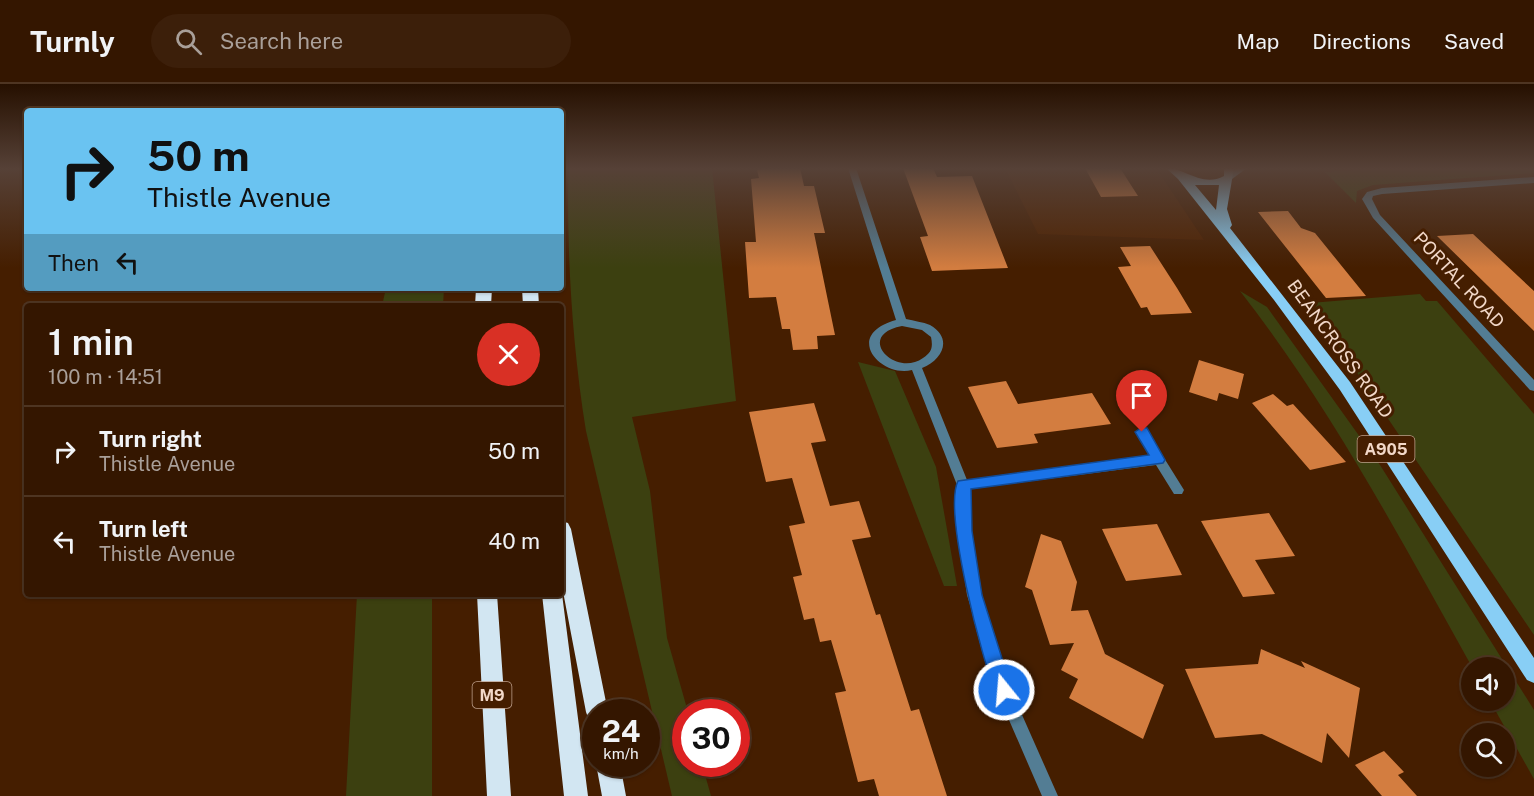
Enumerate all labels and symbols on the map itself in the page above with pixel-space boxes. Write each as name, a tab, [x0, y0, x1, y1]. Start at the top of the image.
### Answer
street label: PORTAL ROAD	[1410, 227, 1509, 332]
street label: BEANCROSS ROAD	[1283, 276, 1398, 422]
pin	[1116, 370, 1167, 432]
road number: A905	[1358, 436, 1414, 462]
position arrow	[972, 658, 1036, 722]
road number: M9	[472, 682, 512, 708]
speed limit sign: 30	[672, 699, 750, 777]

